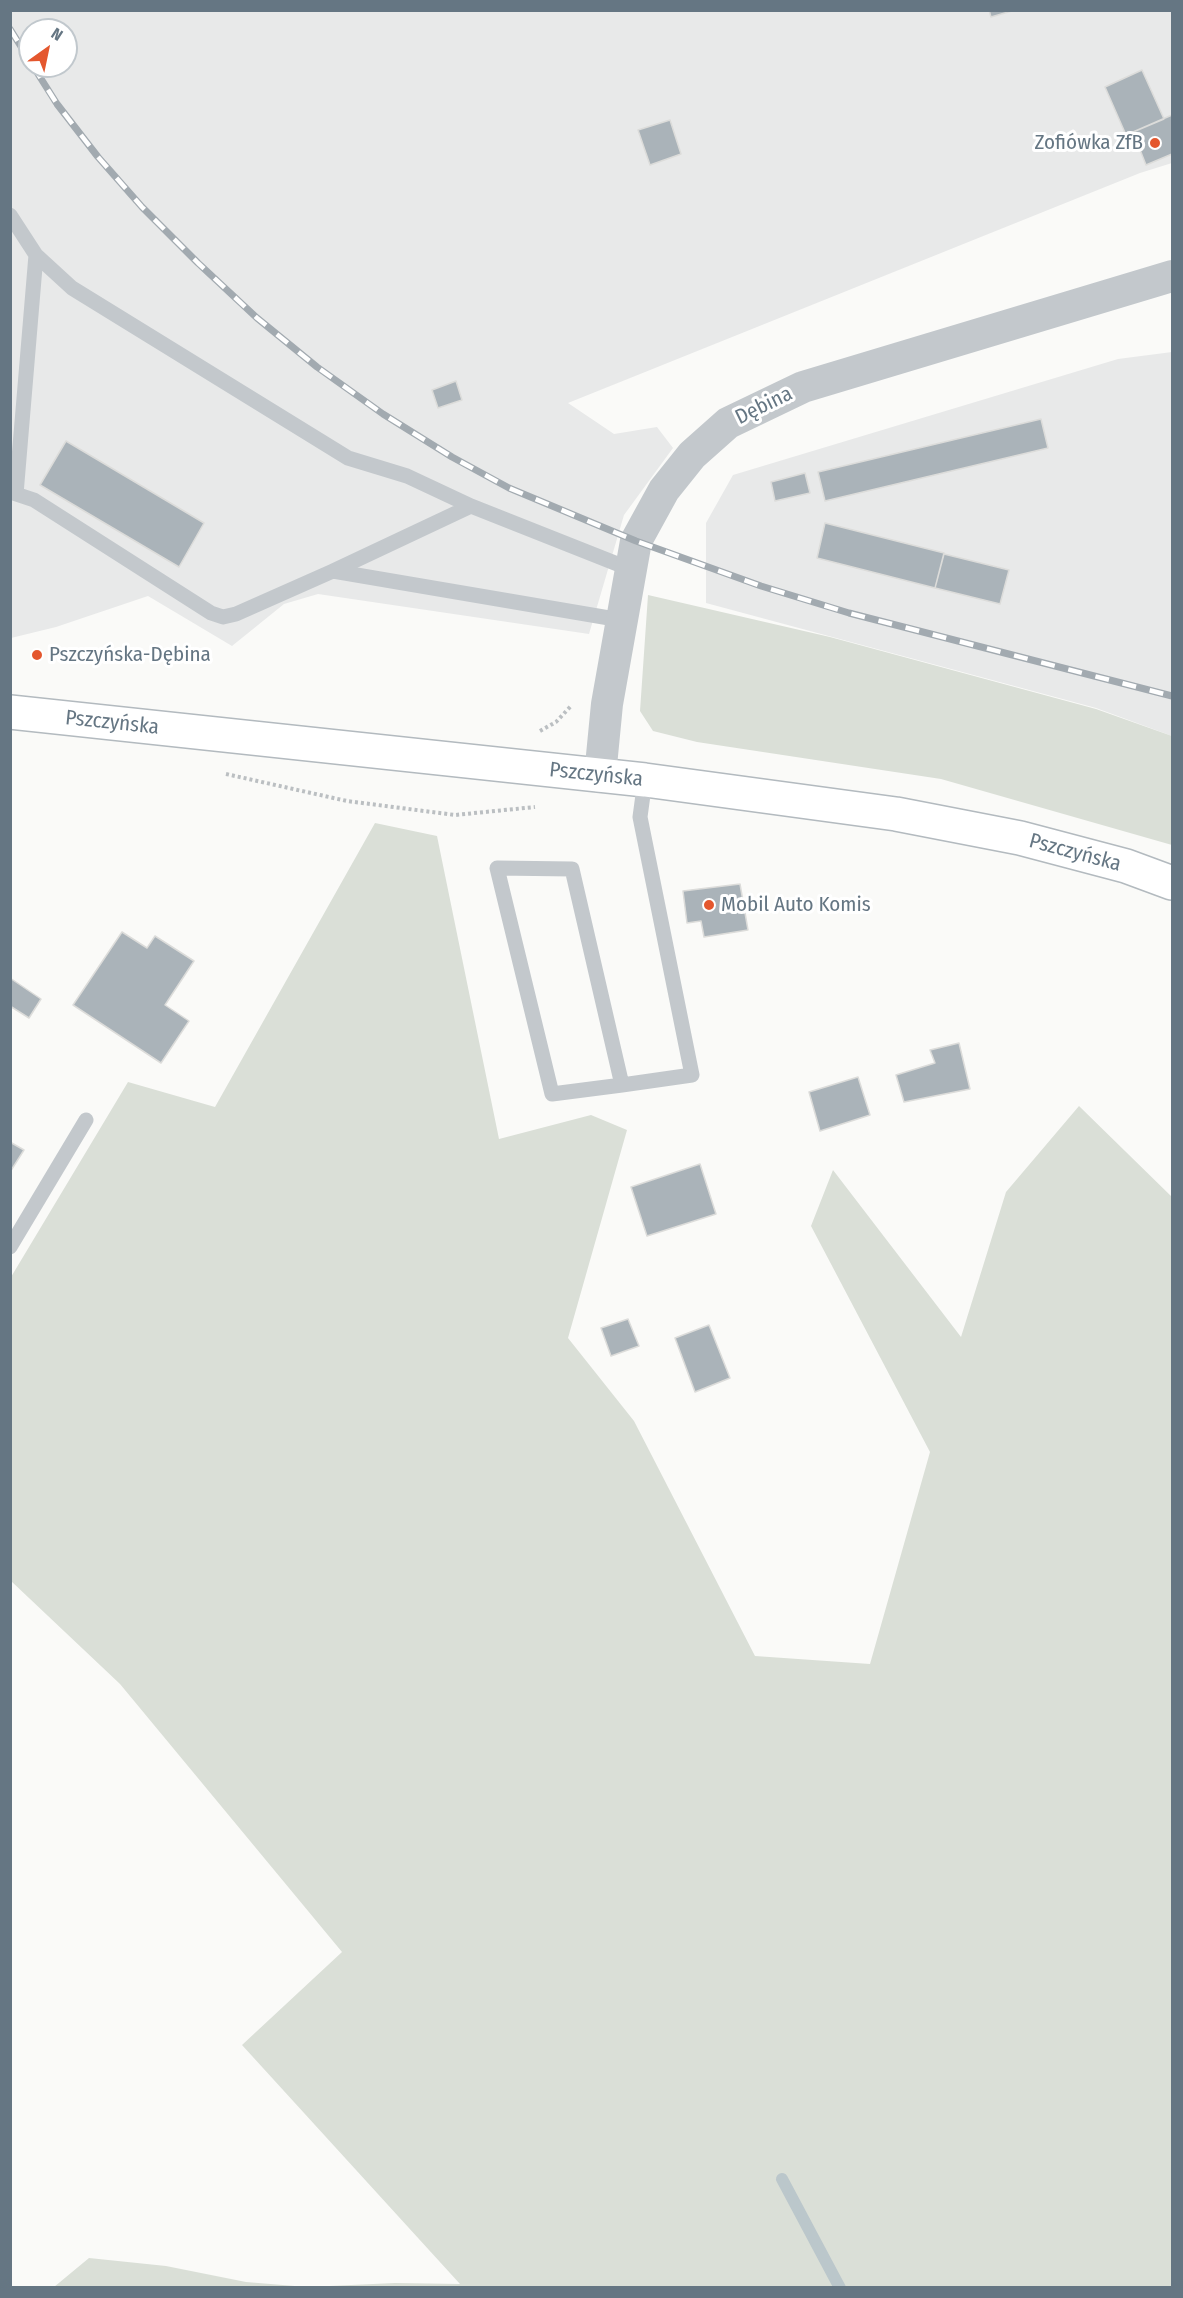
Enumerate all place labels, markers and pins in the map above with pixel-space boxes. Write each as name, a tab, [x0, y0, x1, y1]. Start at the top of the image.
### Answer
place label: Zofiówka ZfB	[1035, 130, 1143, 156]
marker: Zofiówka ZfB	[1148, 136, 1162, 150]
place label: Pszczyńska-Dębina	[49, 642, 211, 668]
marker: Pszczyńska-Dębina	[30, 648, 44, 662]
place label: Mobil Auto Komis	[721, 892, 871, 918]
marker: Mobil Auto Komis	[702, 898, 716, 912]

